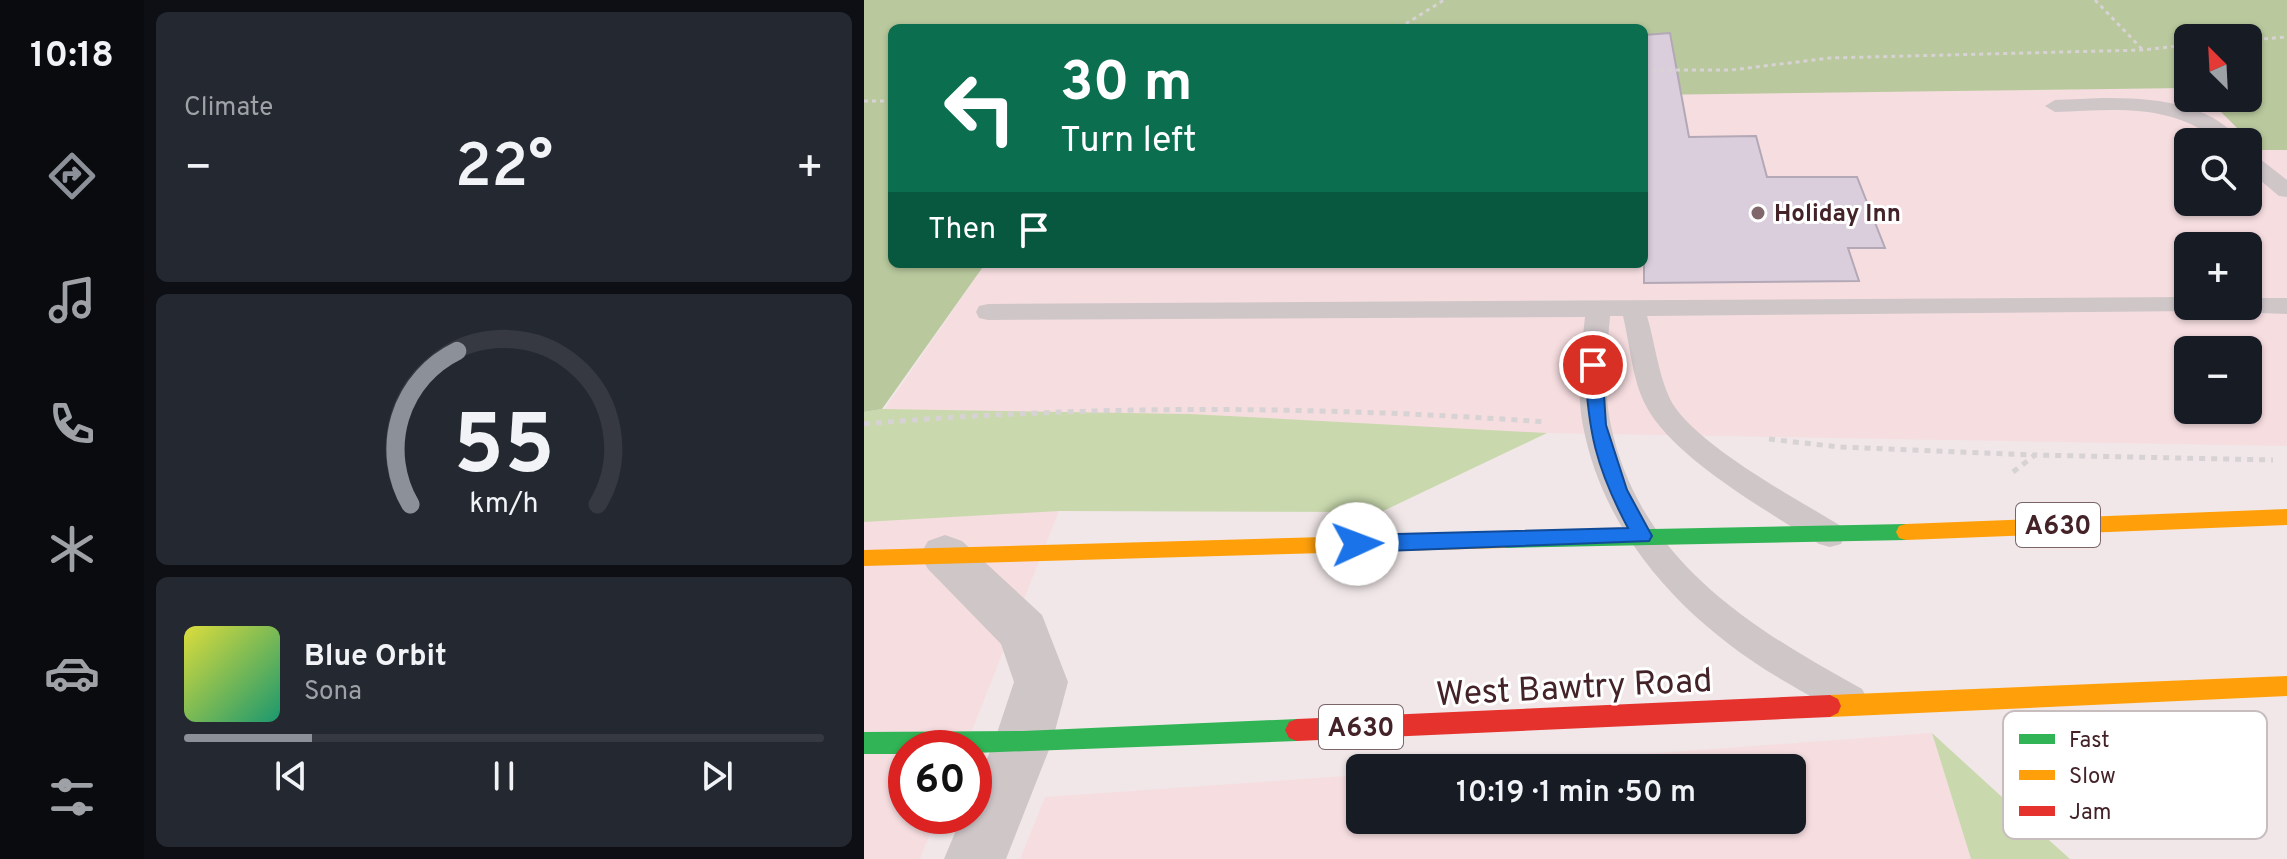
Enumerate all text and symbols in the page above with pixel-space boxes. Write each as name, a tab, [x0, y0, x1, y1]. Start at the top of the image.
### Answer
north arrow	[2174, 24, 2262, 112]
map controls	[2174, 24, 2262, 424]
text: 10:18	[30, 34, 114, 80]
text: 30 m	[1060, 50, 1193, 120]
icon: left	[928, 56, 1032, 160]
text: Climate	[184, 92, 273, 125]
text: Turn left	[1060, 119, 1197, 165]
button: search	[2174, 128, 2262, 216]
text: 22°	[455, 132, 553, 208]
text: −	[184, 142, 212, 198]
text: +	[796, 142, 824, 198]
icon: directions	[44, 148, 100, 204]
place label: Holiday Inn	[1774, 200, 1901, 230]
marker: Holiday Inn	[1749, 204, 1767, 222]
icon: arrive	[1012, 208, 1056, 252]
text: Then	[928, 212, 996, 249]
button: +	[2174, 232, 2262, 320]
icon: music	[44, 272, 100, 328]
pin	[1559, 331, 1627, 399]
button: −	[2174, 336, 2262, 424]
icon: arrive	[1571, 343, 1615, 387]
icon: phone	[44, 396, 100, 452]
text: 55	[453, 398, 555, 503]
text: km/h	[469, 488, 539, 524]
position arrow	[1315, 502, 1399, 586]
road number: A630	[2016, 503, 2100, 547]
icon: climate	[44, 521, 100, 577]
text: Blue Orbit	[304, 639, 447, 676]
icon: car	[44, 645, 100, 701]
street label: West Bawtry Road	[1435, 661, 1714, 718]
text: Sona	[304, 676, 362, 709]
road number: A630	[1319, 705, 1403, 749]
legend	[2003, 711, 2267, 839]
text: Fast	[2069, 728, 2110, 755]
speed limit sign: 60	[888, 730, 992, 834]
icon: previous	[269, 754, 313, 798]
icon: pause	[482, 754, 526, 798]
icon: next	[695, 754, 739, 798]
text: Slow	[2069, 764, 2116, 791]
icon: filters	[44, 769, 100, 825]
text: 10:19 · 1 min · 50 m	[1456, 775, 1696, 812]
text: Jam	[2069, 800, 2112, 827]

